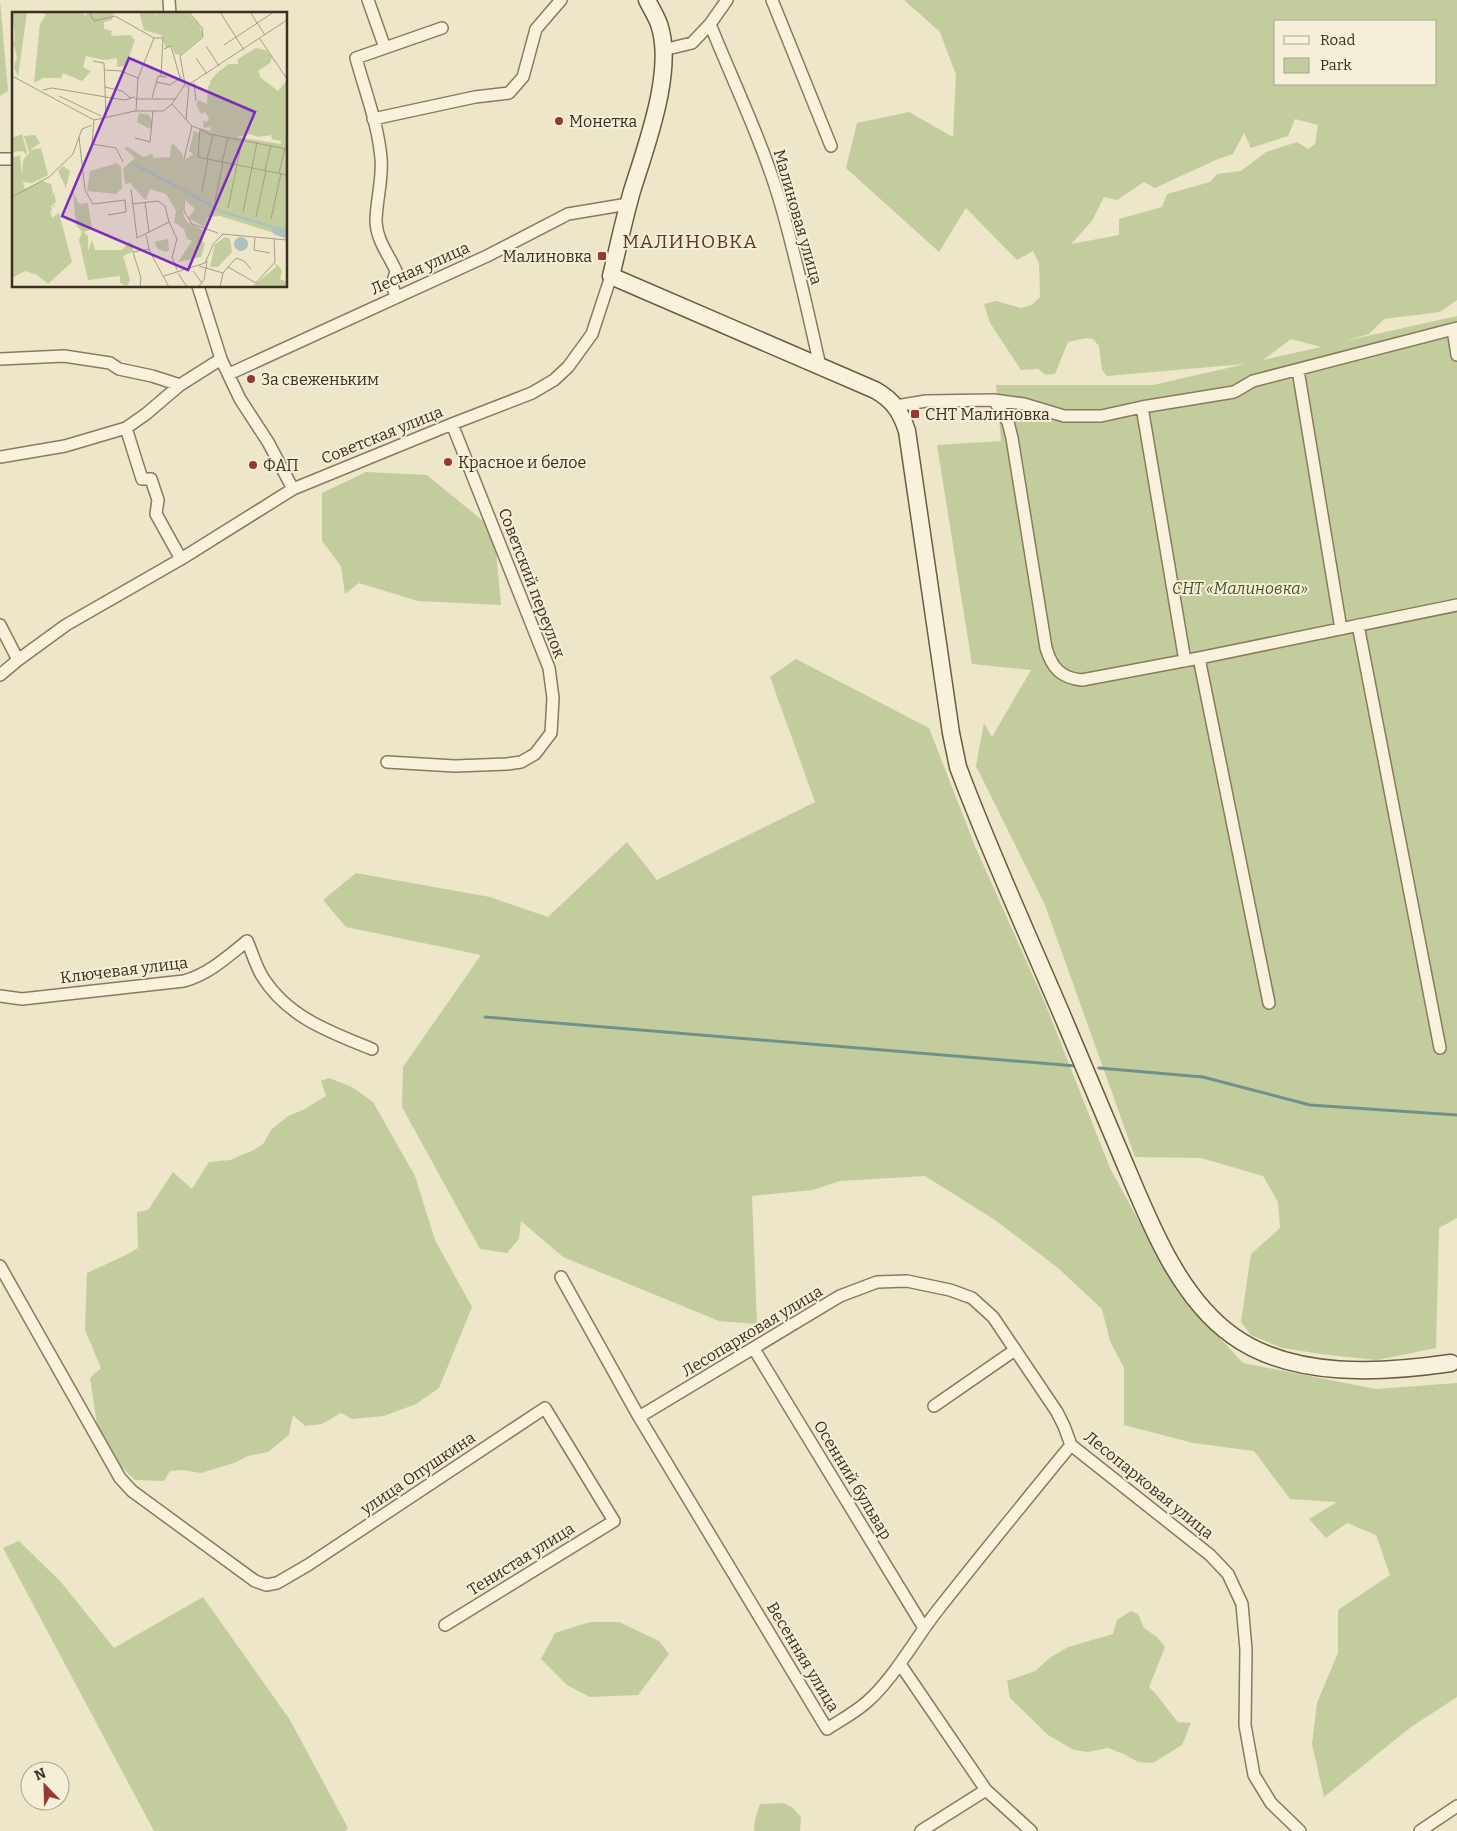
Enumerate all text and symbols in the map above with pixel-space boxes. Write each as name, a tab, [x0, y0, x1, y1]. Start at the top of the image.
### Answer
inset map	[12, 12, 288, 288]
legend	[1274, 20, 1437, 85]
text: Road	[1320, 31, 1355, 49]
text: Park	[1320, 56, 1352, 74]
place label: Монетка	[569, 112, 637, 131]
marker: Монетка	[553, 115, 565, 127]
street label: Малиновая улица	[770, 147, 826, 287]
district label: МАЛИНОВКА	[622, 230, 758, 253]
street label: Лесная улица	[368, 238, 473, 298]
place label: Малиновка	[503, 247, 592, 266]
marker: Малиновка	[596, 250, 608, 262]
place label: За свеженьким	[261, 370, 379, 389]
marker: За свеженьким	[245, 373, 257, 385]
street label: Советская улица	[318, 402, 446, 468]
place label: СНТ Малиновка	[925, 405, 1050, 424]
marker: СНТ Малиновка	[909, 408, 921, 420]
place label: Красное и белое	[458, 453, 586, 472]
place label: ФАП	[263, 456, 299, 475]
marker: Красное и белое	[442, 456, 454, 468]
marker: ФАП	[247, 459, 259, 471]
street label: Советский переулок	[495, 505, 570, 661]
park label: СНТ «Малиновка»	[1172, 579, 1308, 598]
street label: Ключевая улица	[59, 953, 189, 987]
street label: Лесопарковая улица	[678, 1281, 826, 1381]
street label: Осенний бульвар	[810, 1417, 896, 1543]
street label: Лесопарковая улица	[1081, 1427, 1218, 1543]
street label: улица Опушкина	[356, 1428, 479, 1519]
street label: Тенистая улица	[464, 1518, 578, 1599]
street label: Весенняя улица	[763, 1599, 843, 1716]
north arrow	[20, 1761, 70, 1811]
text: N	[32, 1764, 49, 1784]

